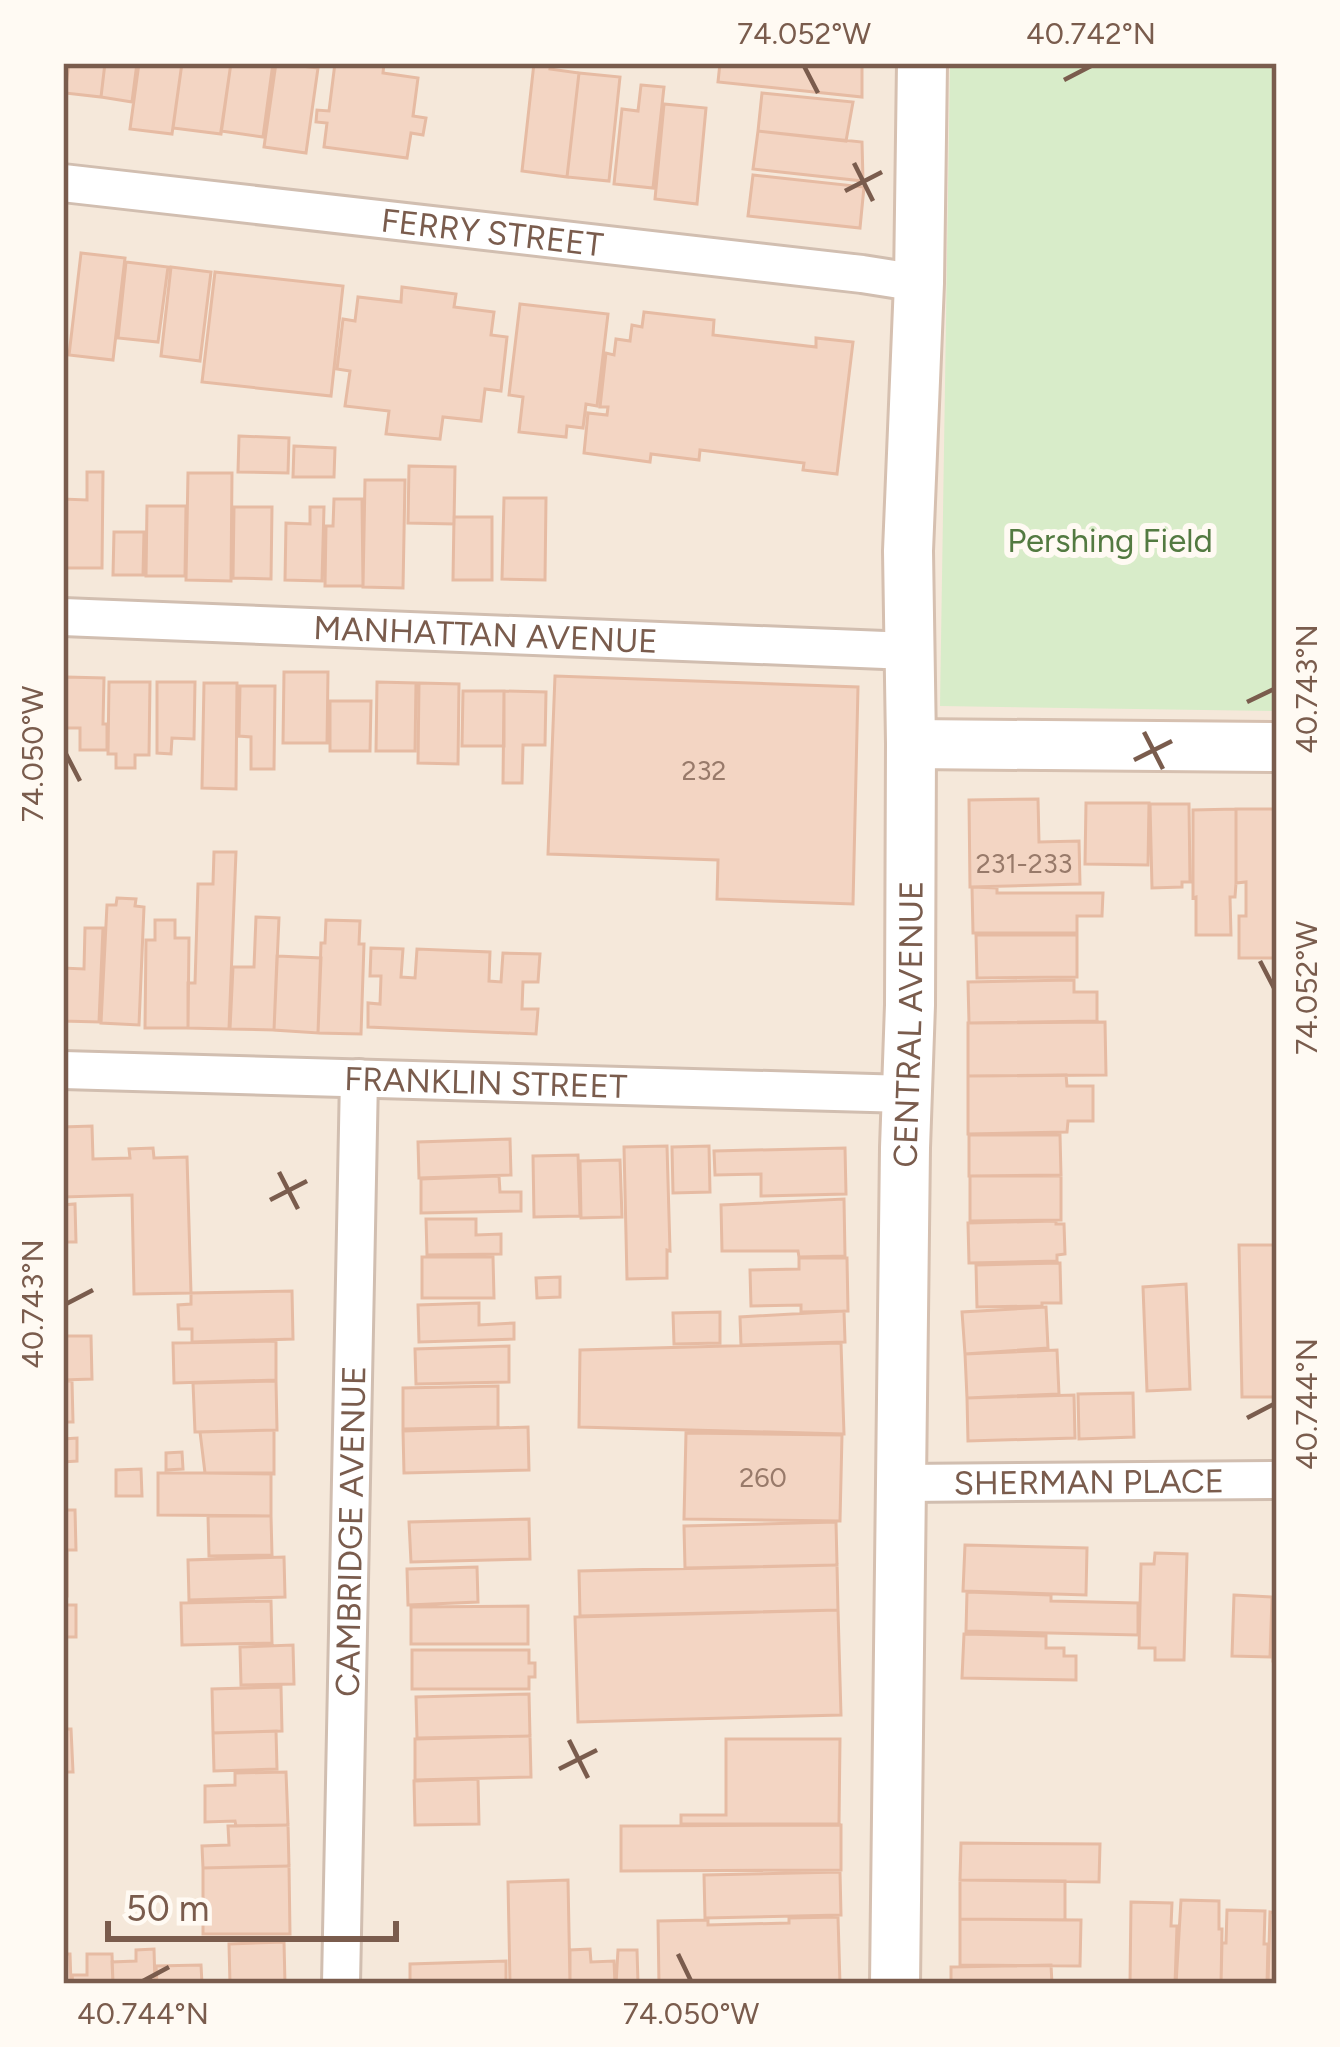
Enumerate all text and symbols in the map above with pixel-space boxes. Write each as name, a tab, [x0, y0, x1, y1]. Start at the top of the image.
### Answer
text: 74.052°W	[737, 15, 871, 52]
text: 40.742°N	[1026, 15, 1156, 52]
street label: FERRY STREET	[379, 200, 605, 264]
park label: Pershing Field	[1007, 521, 1213, 560]
street label: MANHATTAN AVENUE	[313, 608, 659, 660]
text: 40.743°N	[1288, 624, 1325, 754]
text: 74.050°W	[14, 686, 51, 822]
house number: 232	[682, 754, 726, 787]
house number: 231-233	[976, 847, 1072, 880]
street label: CENTRAL AVENUE	[885, 880, 930, 1168]
text: 74.052°W	[1288, 921, 1325, 1055]
street label: FRANKLIN STREET	[344, 1059, 628, 1106]
text: 40.743°N	[14, 1239, 51, 1369]
text: 40.744°N	[1288, 1338, 1325, 1470]
street label: CAMBRIDGE AVENUE	[327, 1365, 373, 1697]
house number: 260	[739, 1461, 787, 1494]
street label: SHERMAN PLACE	[954, 1461, 1224, 1502]
scale bar	[108, 1867, 396, 1941]
text: 50 m	[126, 1887, 209, 1930]
text: 40.744°N	[77, 1995, 209, 2032]
text: 74.050°W	[623, 1995, 759, 2032]

